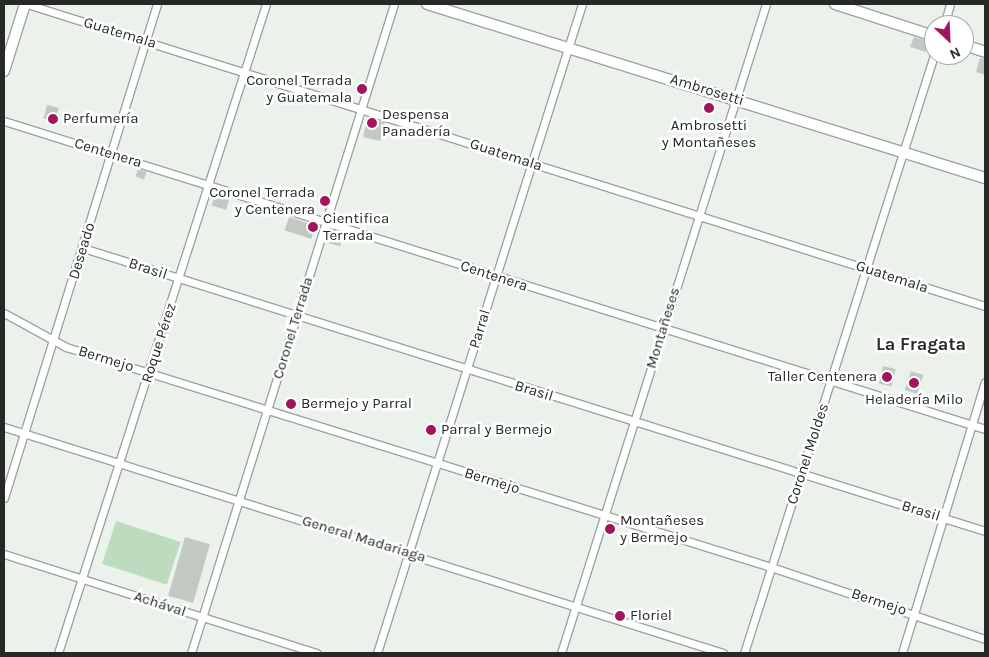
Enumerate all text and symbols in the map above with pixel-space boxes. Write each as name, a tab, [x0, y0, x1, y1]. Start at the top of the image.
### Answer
street label: Guatemala	[81, 13, 159, 53]
north arrow	[924, 15, 974, 65]
text: N	[947, 43, 963, 63]
street label: Ambrosetti	[668, 70, 746, 110]
place label: Coronel Terrada y Guatemala	[246, 71, 352, 106]
marker: Coronel Terrada y Guatemala	[356, 83, 368, 95]
marker: Ambrosetti y Montañeses	[703, 102, 715, 114]
place label: Despensa Panadería	[382, 105, 451, 140]
place label: Perfumería	[63, 110, 139, 128]
marker: Perfumería	[47, 113, 59, 125]
place label: Ambrosetti y Montañeses	[662, 116, 756, 151]
marker: Despensa Panadería	[366, 117, 378, 129]
street label: Centenera	[72, 134, 144, 172]
street label: Guatemala	[468, 135, 544, 175]
place label: Coronel Terrada y Centenera	[209, 183, 315, 218]
marker: Coronel Terrada y Centenera	[319, 195, 331, 207]
place label: Cientifica Terrada	[323, 209, 389, 244]
street label: Deseado	[65, 220, 99, 282]
marker: Cientifica Terrada	[307, 221, 319, 233]
street label: Brasil	[126, 254, 170, 284]
street label: Centenera	[458, 257, 530, 295]
street label: Guatemala	[854, 257, 930, 297]
street label: Coronel Terrada	[269, 275, 317, 381]
street label: Montañeses	[642, 285, 684, 371]
street label: Roque Pérez	[138, 301, 180, 385]
street label: Parral	[466, 307, 494, 351]
district label: La Fragata	[876, 333, 966, 355]
street label: Bermejo	[76, 342, 136, 376]
place label: Taller Centenera	[768, 368, 877, 386]
marker: Taller Centenera	[881, 371, 893, 383]
street label: Brasil	[512, 377, 556, 405]
marker: Heladería Milo	[908, 377, 920, 389]
place label: Heladería Milo	[865, 391, 963, 409]
place label: Bermejo y Parral	[301, 395, 412, 413]
marker: Bermejo y Parral	[285, 398, 297, 410]
street label: Coronel Moldes	[783, 401, 833, 507]
place label: Parral y Bermejo	[441, 421, 552, 439]
marker: Parral y Bermejo	[425, 424, 437, 436]
street label: Bermejo	[462, 464, 522, 498]
street label: Brasil	[899, 497, 943, 525]
place label: Montañeses y Bermejo	[620, 511, 704, 546]
street label: General Madariaga	[300, 512, 428, 566]
marker: Montañeses y Bermejo	[604, 523, 616, 535]
street label: Bermejo	[849, 585, 909, 619]
street label: Achával	[132, 587, 188, 621]
place label: Floriel	[630, 607, 672, 625]
marker: Floriel	[614, 610, 626, 622]

